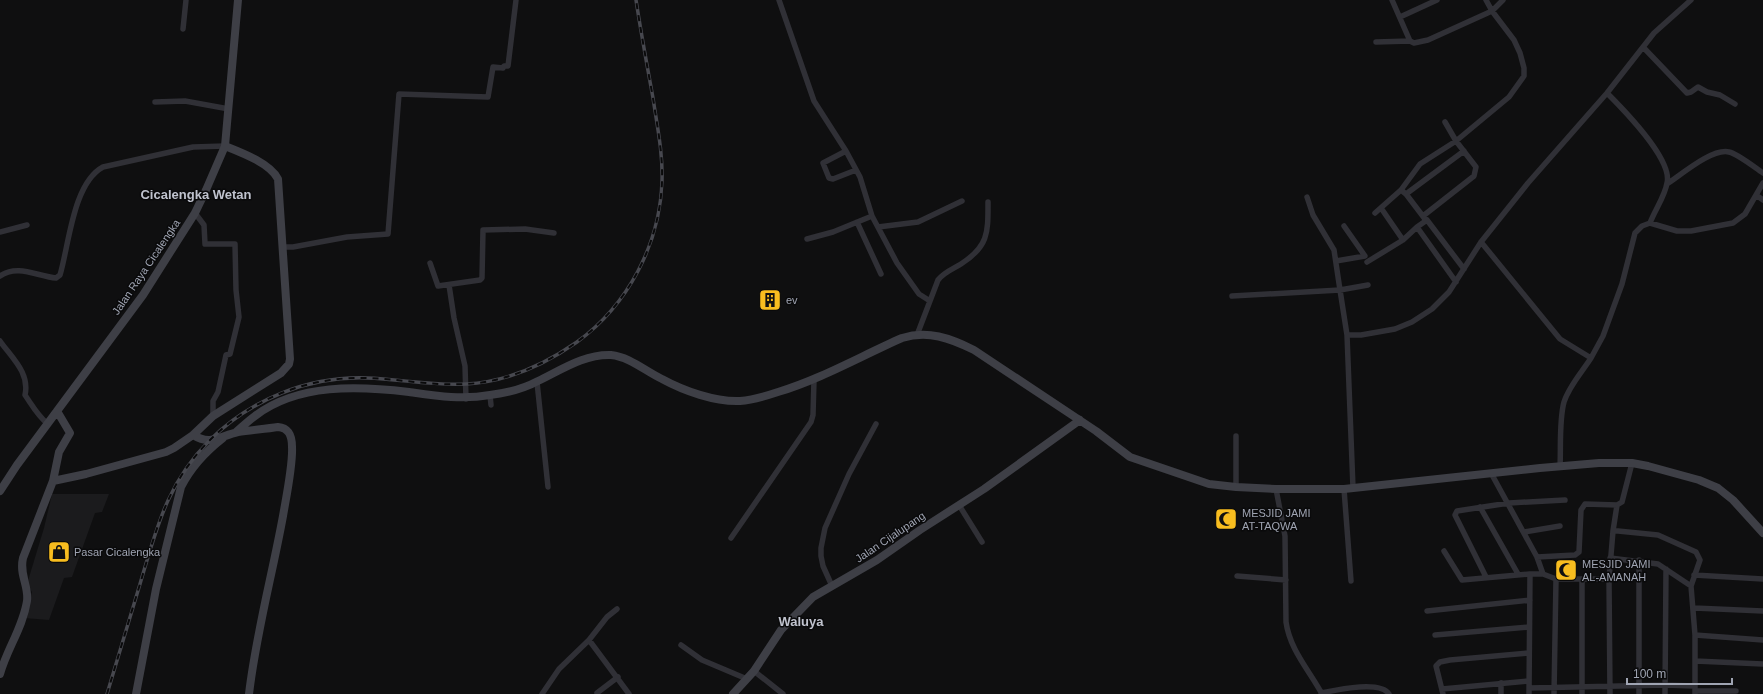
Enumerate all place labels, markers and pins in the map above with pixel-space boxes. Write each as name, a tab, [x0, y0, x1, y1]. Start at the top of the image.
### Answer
building icon: ev	[757, 287, 783, 313]
place label: ev	[786, 294, 798, 306]
mosque icon: MESJID JAMI AT-TAQWA	[1213, 506, 1239, 532]
place label: MESJID JAMI AT-TAQWA	[1242, 507, 1310, 532]
shop icon: Pasar Cicalengka	[46, 539, 72, 565]
place label: Pasar Cicalengka	[74, 546, 161, 558]
mosque icon: MESJID JAMI AL-AMANAH	[1553, 557, 1579, 583]
place label: MESJID JAMI AL-AMANAH	[1582, 558, 1650, 583]

